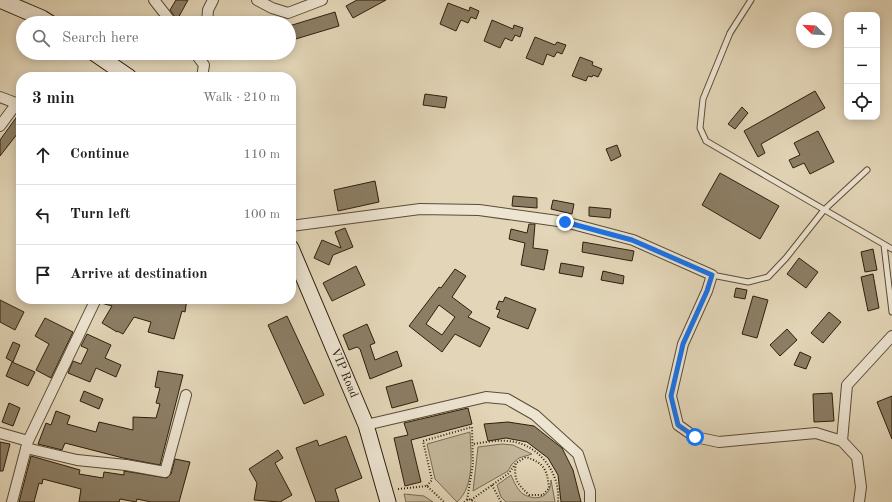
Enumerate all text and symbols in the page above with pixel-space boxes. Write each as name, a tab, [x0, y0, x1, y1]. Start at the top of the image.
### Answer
north arrow	[796, 12, 832, 48]
map controls	[844, 12, 880, 120]
button: +	[844, 12, 880, 48]
search box	[16, 16, 296, 60]
icon: search	[30, 27, 52, 49]
text: Search here	[62, 31, 139, 46]
button: −	[844, 48, 880, 84]
button: locate	[844, 84, 880, 120]
text: 3 min	[32, 90, 75, 107]
text: Walk · 210 m	[203, 91, 280, 104]
icon: ahead	[32, 144, 54, 166]
text: Continue	[70, 147, 129, 162]
text: 110 m	[243, 148, 280, 161]
icon: left	[32, 204, 54, 226]
text: Turn left	[70, 207, 130, 222]
text: 100 m	[243, 208, 280, 221]
route end	[556, 213, 574, 231]
icon: arrive	[32, 264, 54, 286]
text: Arrive at destination	[70, 267, 208, 282]
street label: VIP Road	[328, 347, 360, 400]
route start	[686, 428, 704, 446]

